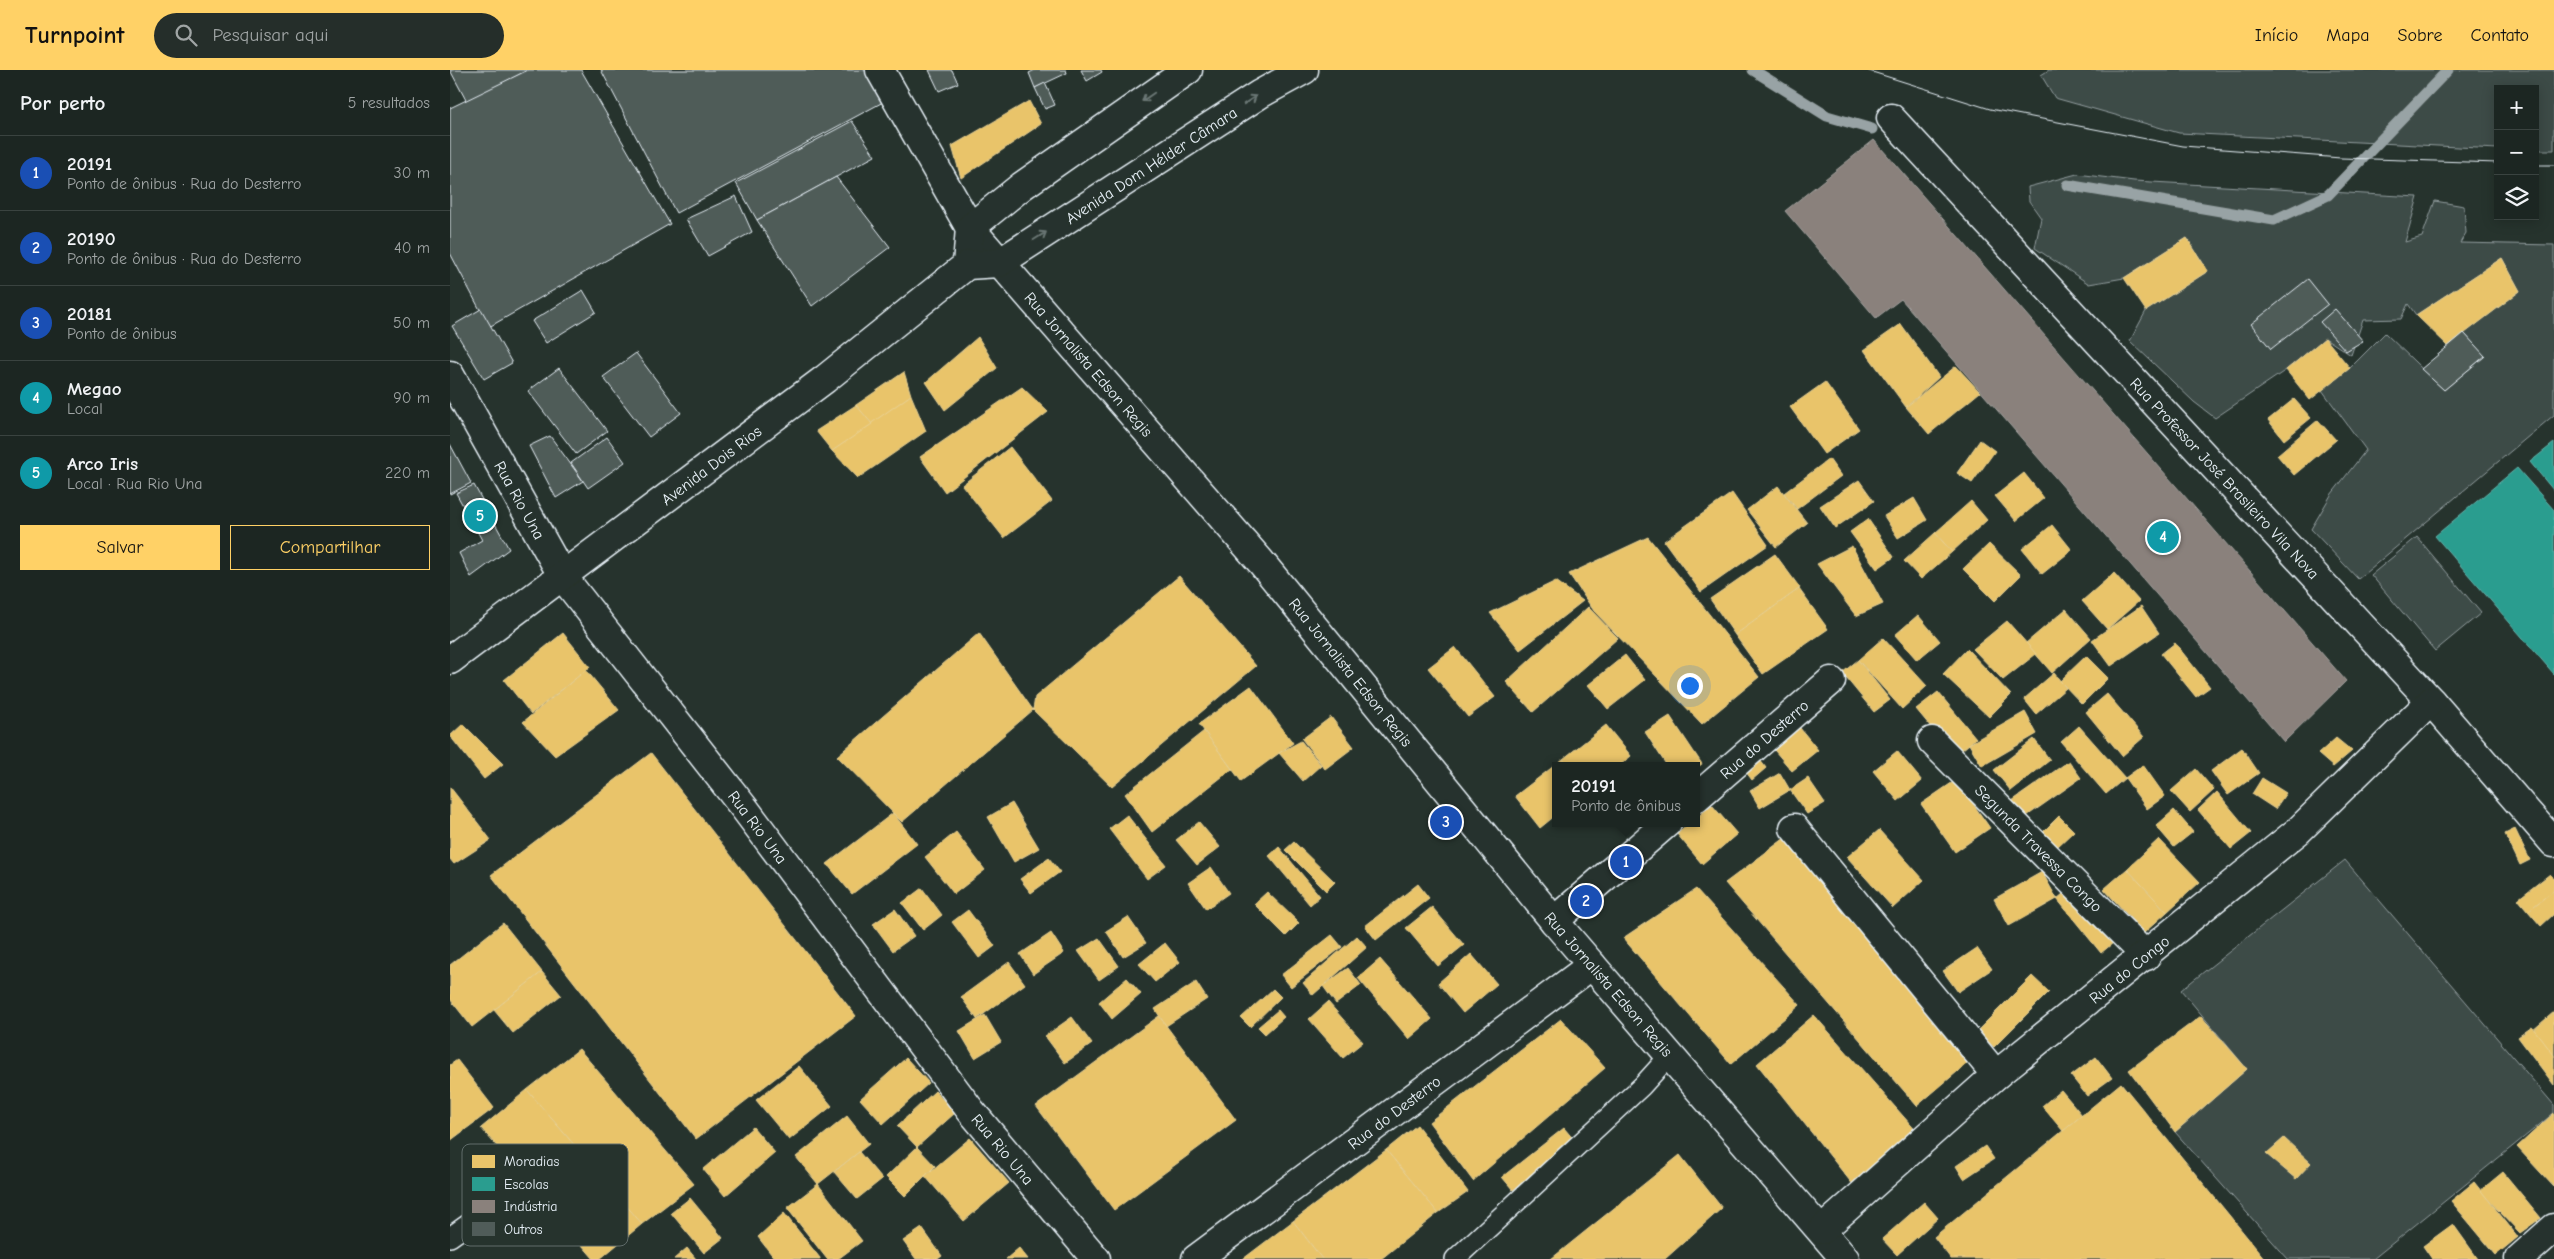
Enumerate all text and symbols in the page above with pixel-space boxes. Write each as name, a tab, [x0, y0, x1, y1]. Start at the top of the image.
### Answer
search box	[154, 13, 504, 58]
text: Turnpoint	[25, 21, 124, 49]
icon: search	[172, 21, 200, 49]
text: Pesquisar aqui	[212, 24, 329, 46]
text: Início	[2255, 25, 2298, 46]
text: Mapa	[2326, 25, 2369, 46]
text: Sobre	[2397, 25, 2442, 46]
text: Contato	[2470, 25, 2529, 46]
map controls	[2494, 85, 2539, 220]
button: +	[2494, 85, 2539, 130]
text: Por perto	[20, 91, 105, 115]
one-way arrow	[1141, 92, 1155, 102]
text: 5 resultados	[348, 94, 430, 112]
one-way arrow	[1242, 95, 1256, 105]
street label: Avenida Dom Hélder Câmara	[1063, 104, 1241, 228]
button: −	[2494, 130, 2539, 175]
text: 20191	[67, 153, 112, 175]
text: 1	[33, 164, 39, 182]
text: 30 m	[394, 164, 430, 182]
text: Ponto de ônibus · Rua do Desterro	[67, 175, 302, 193]
button: layers	[2494, 175, 2539, 220]
text: 20190	[67, 228, 116, 250]
one-way arrow	[1032, 231, 1046, 241]
text: 2	[32, 239, 40, 257]
text: 40 m	[394, 239, 430, 257]
text: Ponto de ônibus · Rua do Desterro	[67, 250, 302, 268]
street label: Rua Jornalista Edson Regis	[1021, 289, 1156, 441]
text: 20181	[67, 303, 112, 325]
text: 3	[32, 314, 40, 332]
text: 50 m	[393, 314, 430, 332]
text: Ponto de ônibus	[67, 325, 177, 343]
street label: Rua Professor José Brasileiro Vila Nova	[2126, 374, 2322, 583]
text: Megao	[67, 378, 122, 400]
text: 4	[32, 389, 40, 407]
text: 90 m	[393, 389, 430, 407]
text: Local	[67, 400, 103, 418]
street label: Avenida Dois Rios	[658, 422, 765, 509]
text: Arco Iris	[67, 453, 138, 475]
street label: Rua Rio Una	[490, 458, 548, 543]
text: 5	[32, 464, 40, 482]
text: 220 m	[385, 464, 430, 482]
text: Local · Rua Rio Una	[67, 475, 203, 493]
pin: 5	[464, 497, 496, 535]
pin: 4	[2147, 518, 2179, 556]
button: Salvar	[20, 525, 220, 570]
button: Compartilhar	[230, 525, 430, 570]
street label: Rua Jornalista Edson Regis	[1285, 595, 1416, 751]
your location	[1677, 673, 1703, 699]
street label: Rua do Desterro	[1717, 696, 1813, 783]
popup	[1552, 762, 1700, 827]
text: 20191	[1571, 775, 1616, 797]
street label: Segunda Travessa Congo	[1971, 781, 2106, 916]
street label: Rua Rio Una	[724, 788, 790, 868]
text: Ponto de ônibus	[1571, 797, 1681, 815]
pin: 3	[1430, 803, 1462, 841]
pin: 1	[1610, 843, 1642, 881]
pin: 2	[1570, 882, 1602, 920]
street label: Rua Jornalista Edson Regis	[1541, 909, 1676, 1061]
street label: Rua do Congo	[2086, 932, 2173, 1008]
street label: Rua do Desterro	[1345, 1072, 1444, 1153]
street label: Rua Rio Una	[968, 1111, 1037, 1189]
legend	[462, 1144, 628, 1246]
text: Moradias	[504, 1153, 559, 1170]
text: Escolas	[504, 1176, 549, 1193]
text: Indústria	[504, 1198, 558, 1215]
text: Outros	[504, 1221, 543, 1238]

